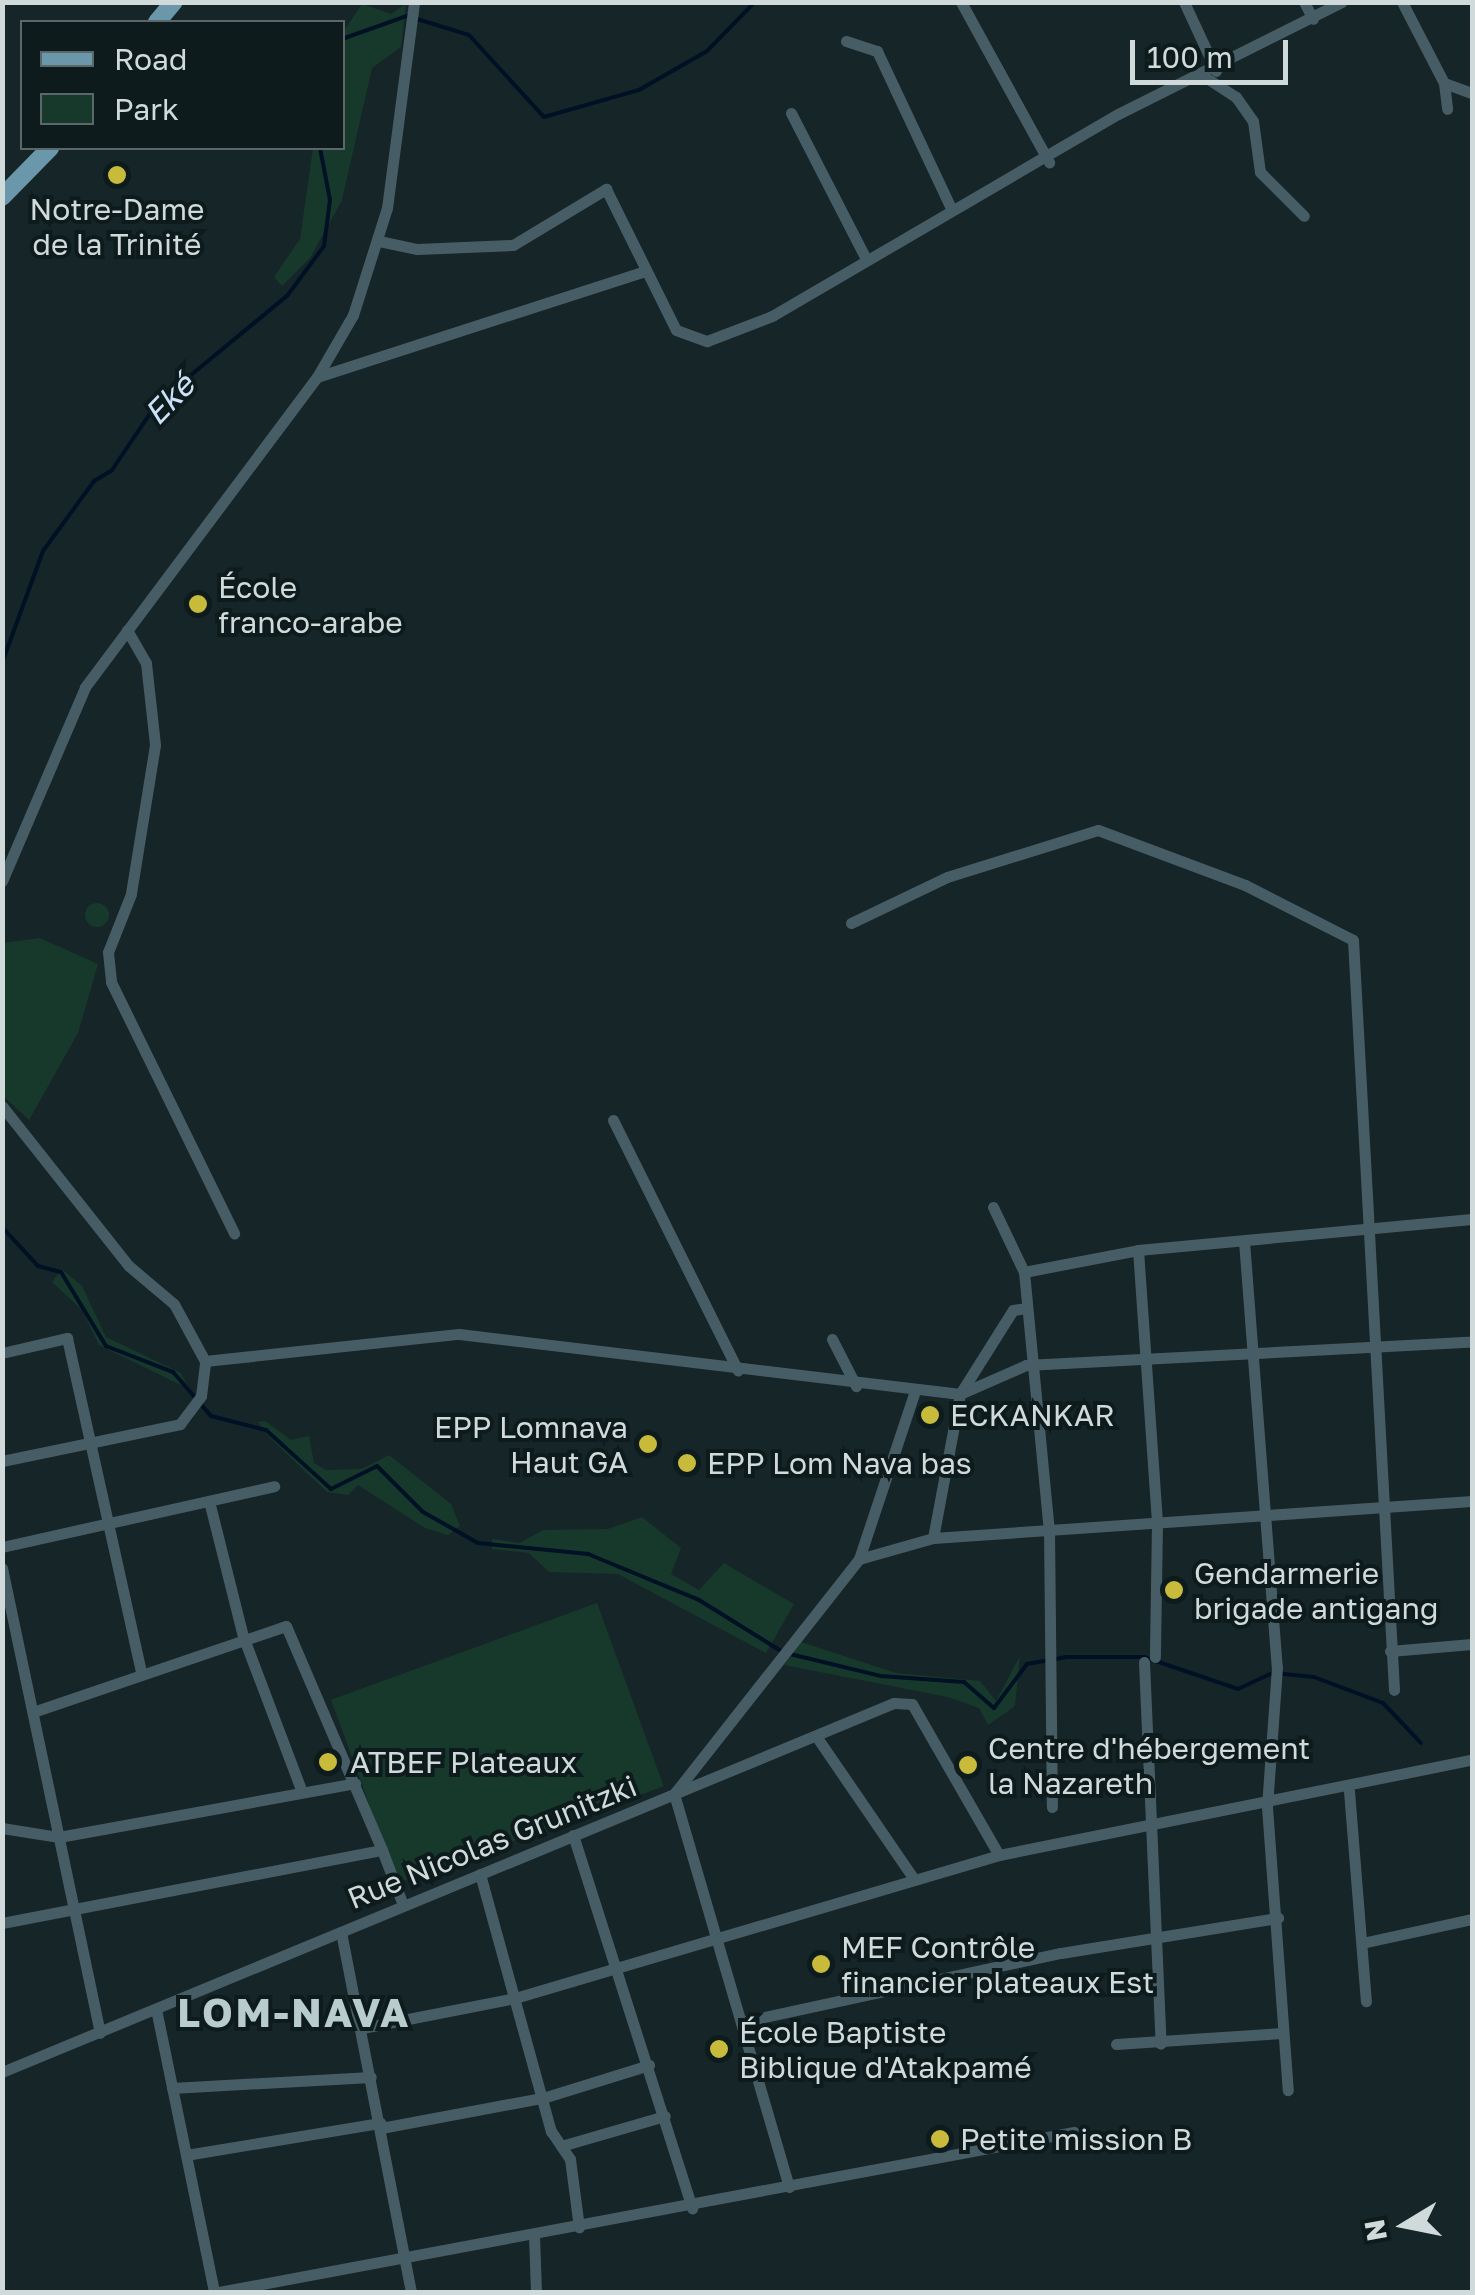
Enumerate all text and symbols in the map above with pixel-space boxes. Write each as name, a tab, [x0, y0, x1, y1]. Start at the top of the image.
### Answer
legend	[20, 20, 345, 150]
scale bar	[1135, 20, 1292, 82]
text: 100 m	[1147, 39, 1233, 75]
text: Road	[114, 41, 188, 77]
text: Park	[114, 91, 179, 127]
marker: Notre-Dame de la Trinité	[106, 164, 128, 186]
place label: Notre-Dame de la Trinité	[30, 191, 204, 262]
water label: Eké	[136, 366, 202, 432]
place label: École franco-arabe	[218, 569, 403, 640]
marker: École franco-arabe	[187, 593, 209, 615]
place label: ECKANKAR	[950, 1397, 1115, 1433]
marker: ECKANKAR	[919, 1404, 941, 1426]
place label: EPP Lomnava Haut GA	[434, 1409, 628, 1480]
marker: EPP Lomnava Haut GA	[637, 1433, 659, 1455]
place label: EPP Lom Nava bas	[707, 1445, 972, 1481]
marker: EPP Lom Nava bas	[676, 1452, 698, 1474]
place label: Gendarmerie brigade antigang	[1194, 1555, 1438, 1626]
marker: Gendarmerie brigade antigang	[1163, 1579, 1185, 1601]
place label: Centre d'hébergement la Nazareth	[988, 1730, 1310, 1800]
place label: ATBEF Plateaux	[350, 1744, 577, 1780]
marker: ATBEF Plateaux	[315, 1749, 341, 1775]
marker: Centre d'hébergement la Nazareth	[957, 1754, 979, 1776]
street label: Rue Nicolas Grunitzki	[342, 1768, 642, 1916]
place label: MEF Contrôle financier plateaux Est	[841, 1929, 1154, 2000]
marker: MEF Contrôle financier plateaux Est	[810, 1953, 832, 1975]
district label: LOM-NAVA	[177, 1988, 411, 2036]
place label: École Baptiste Biblique d'Atakpamé	[739, 2014, 1032, 2084]
marker: École Baptiste Biblique d'Atakpamé	[708, 2038, 730, 2060]
place label: Petite mission B	[960, 2121, 1192, 2157]
marker: Petite mission B	[929, 2128, 951, 2150]
north arrow	[1355, 2175, 1455, 2275]
text: N	[1357, 2217, 1393, 2244]

